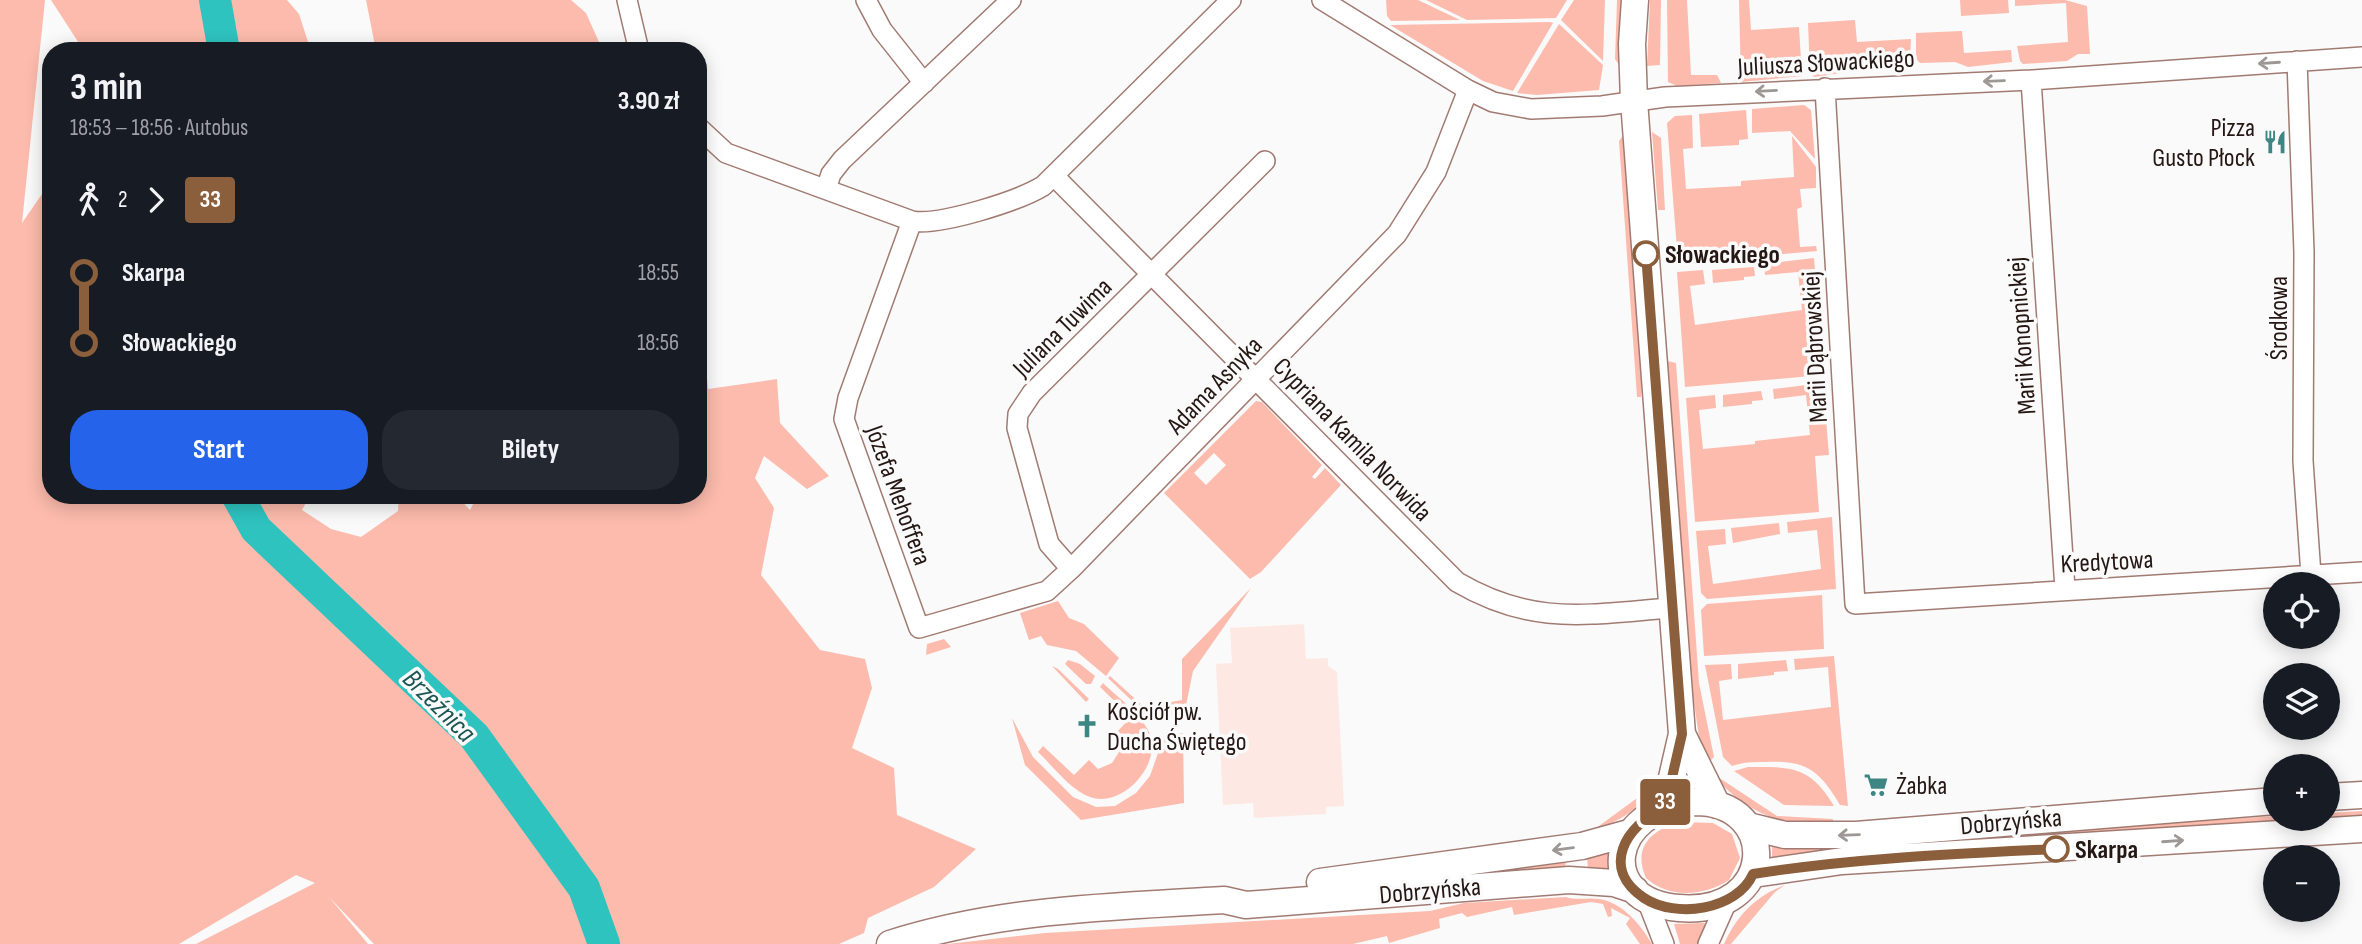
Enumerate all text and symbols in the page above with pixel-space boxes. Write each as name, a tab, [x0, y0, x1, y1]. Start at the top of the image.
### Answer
street label: Juliusza Słowackiego	[1736, 43, 1915, 84]
one-way arrow	[2259, 57, 2281, 70]
text: 3 min	[70, 65, 143, 110]
one-way arrow	[1982, 74, 2005, 87]
one-way arrow	[1756, 85, 1778, 98]
text: 3.90 zł	[618, 86, 679, 117]
place label: Pizza Gusto Płock	[2152, 113, 2255, 174]
text: 18:53 – 18:56 · Autobus	[70, 114, 248, 142]
restaurant icon: Pizza Gusto Płock	[2261, 128, 2289, 156]
icon: walk	[70, 181, 108, 219]
icon: forward	[137, 181, 175, 219]
text: 33	[199, 185, 221, 214]
text: 2	[118, 186, 127, 214]
place label: Słowackiego	[1665, 240, 1780, 271]
marker: Słowackiego	[1633, 241, 1659, 267]
street label: Marii Konopnickiej	[2002, 256, 2043, 416]
text: Skarpa	[122, 258, 185, 289]
text: 18:55	[638, 259, 679, 287]
street label: Marii Dąbrowskiej	[1796, 270, 1835, 423]
street label: Juliana Tuwima	[1006, 272, 1119, 385]
street label: Środkowa	[2264, 276, 2295, 360]
text: Słowackiego	[122, 328, 237, 359]
text: 18:56	[637, 329, 679, 357]
street label: Adama Asnyka	[1160, 331, 1269, 442]
street label: Cypriana Kamila Norwida	[1266, 352, 1438, 528]
button: Start	[70, 410, 368, 490]
button: Bilety	[382, 410, 679, 490]
street label: Józefa Mehoffera	[858, 421, 937, 570]
street label: Kredytowa	[2060, 545, 2154, 580]
map controls	[2263, 572, 2340, 922]
button: locate	[2263, 572, 2340, 649]
water label: Brzeźnica	[396, 663, 483, 750]
button: layers	[2263, 663, 2340, 740]
place label: Kościół pw. Ducha Świętego	[1107, 697, 1247, 758]
church icon: Kościół pw. Ducha Świętego	[1073, 712, 1101, 740]
button: +	[2263, 754, 2340, 831]
supermarket icon: Żabka	[1862, 771, 1890, 799]
place label: Żabka	[1896, 771, 1947, 802]
line badge: 33	[1634, 779, 1696, 825]
text: 33	[1654, 787, 1676, 816]
street label: Dobrzyńska	[1959, 803, 2063, 842]
one-way arrow	[1838, 828, 1861, 841]
one-way arrow	[2161, 834, 2184, 847]
place label: Skarpa	[2075, 835, 2138, 866]
marker: Skarpa	[2043, 836, 2069, 862]
one-way arrow	[1552, 842, 1575, 855]
button: −	[2263, 845, 2340, 922]
street label: Dobrzyńska	[1378, 872, 1482, 911]

